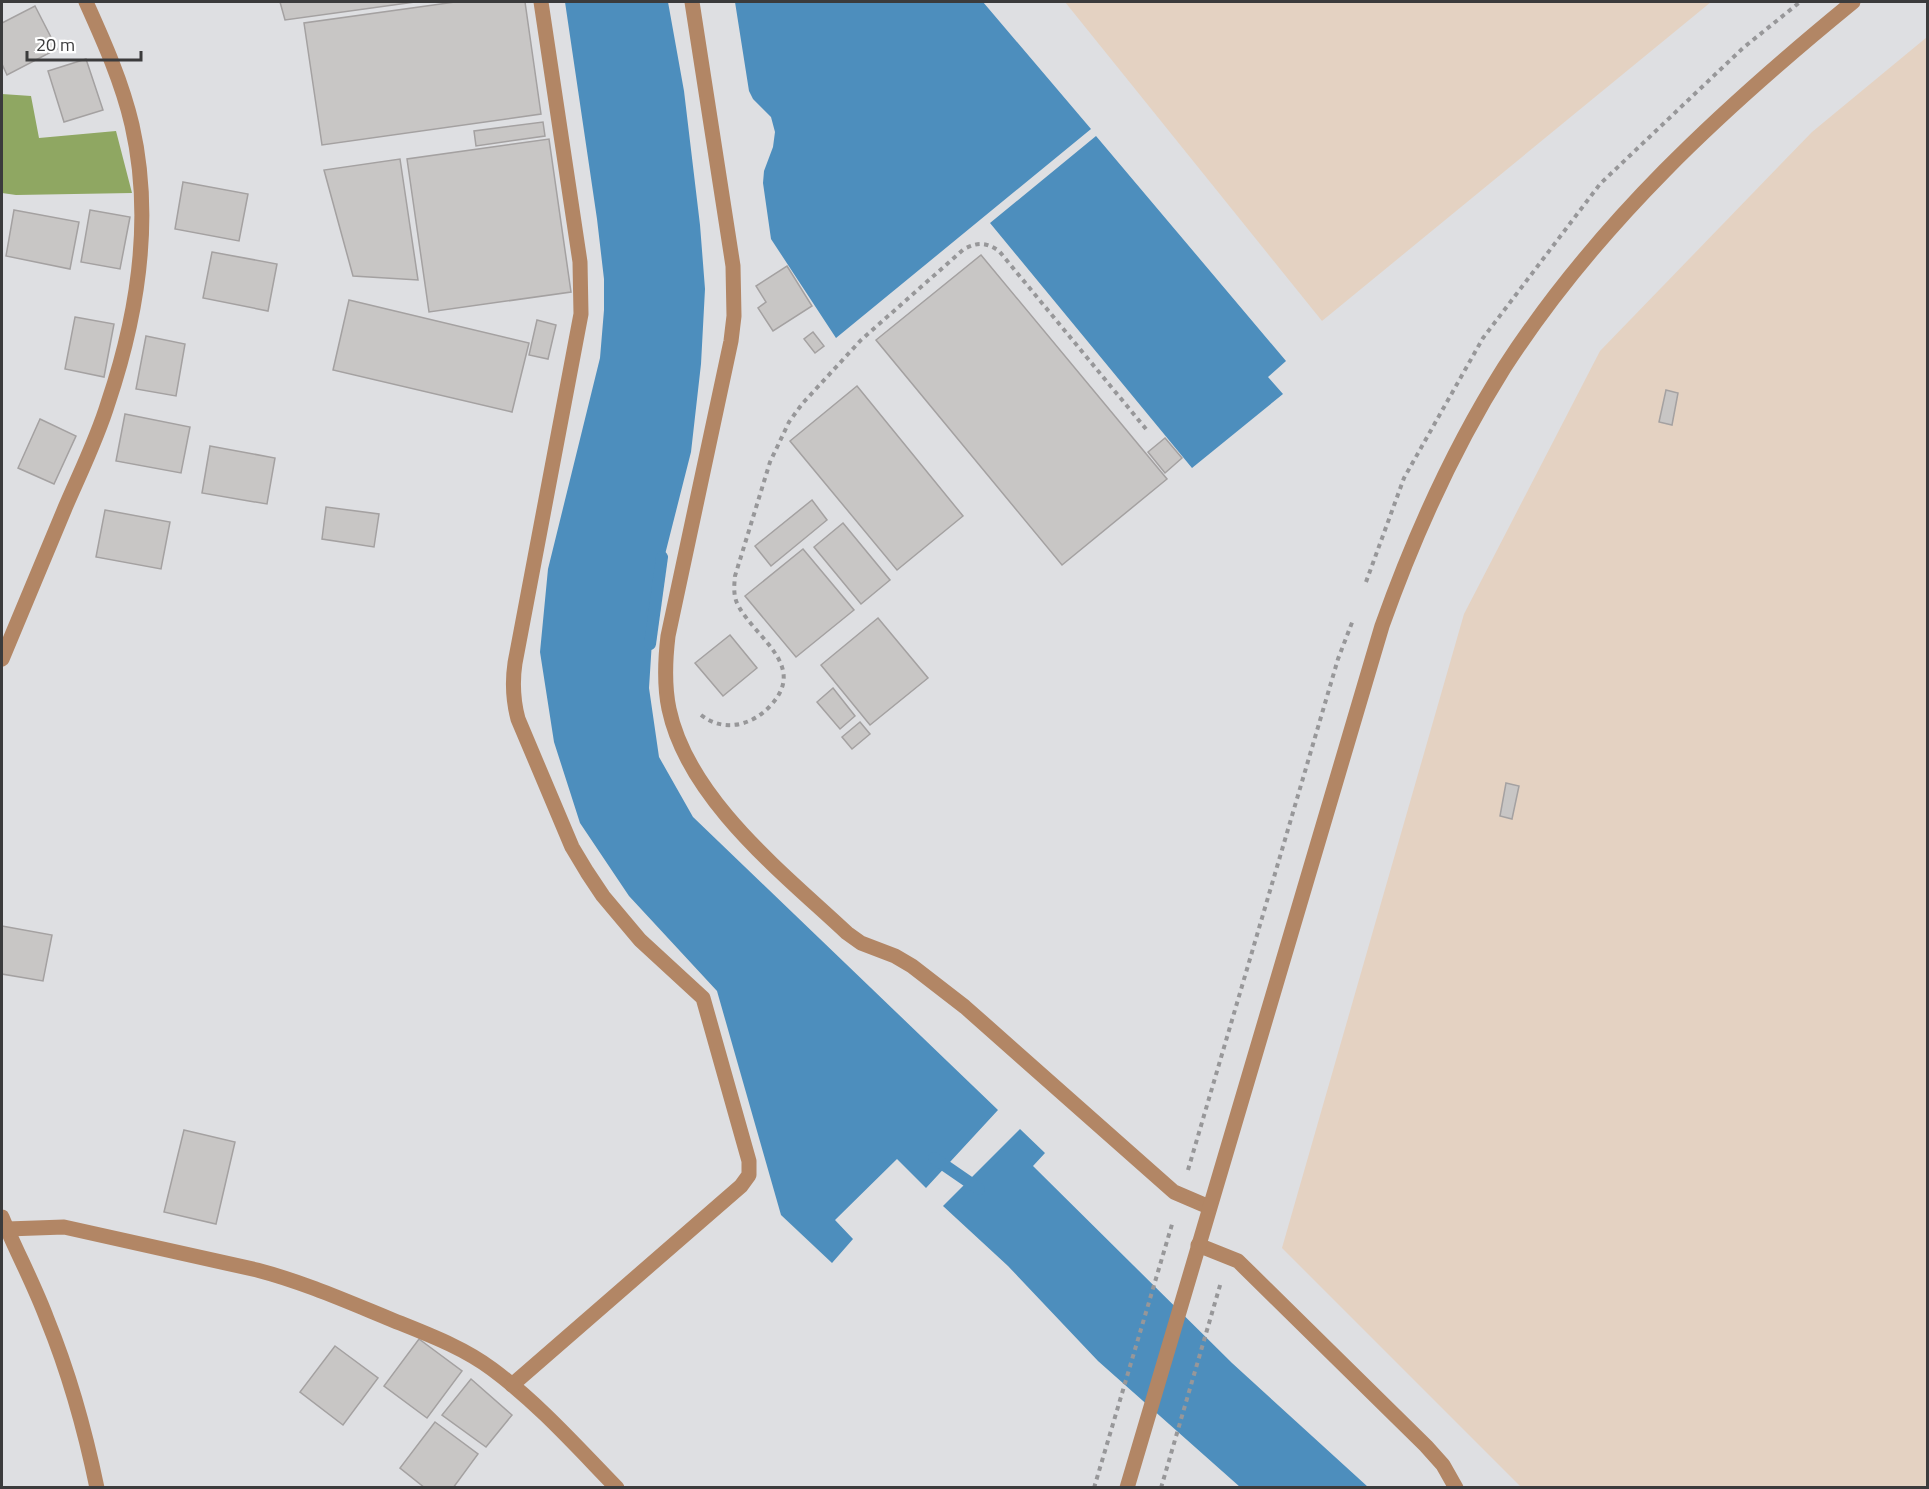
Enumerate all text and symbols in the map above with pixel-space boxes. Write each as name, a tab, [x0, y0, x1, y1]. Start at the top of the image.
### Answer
scale bar	[27, 24, 141, 62]
text: 20 m	[36, 31, 75, 58]

